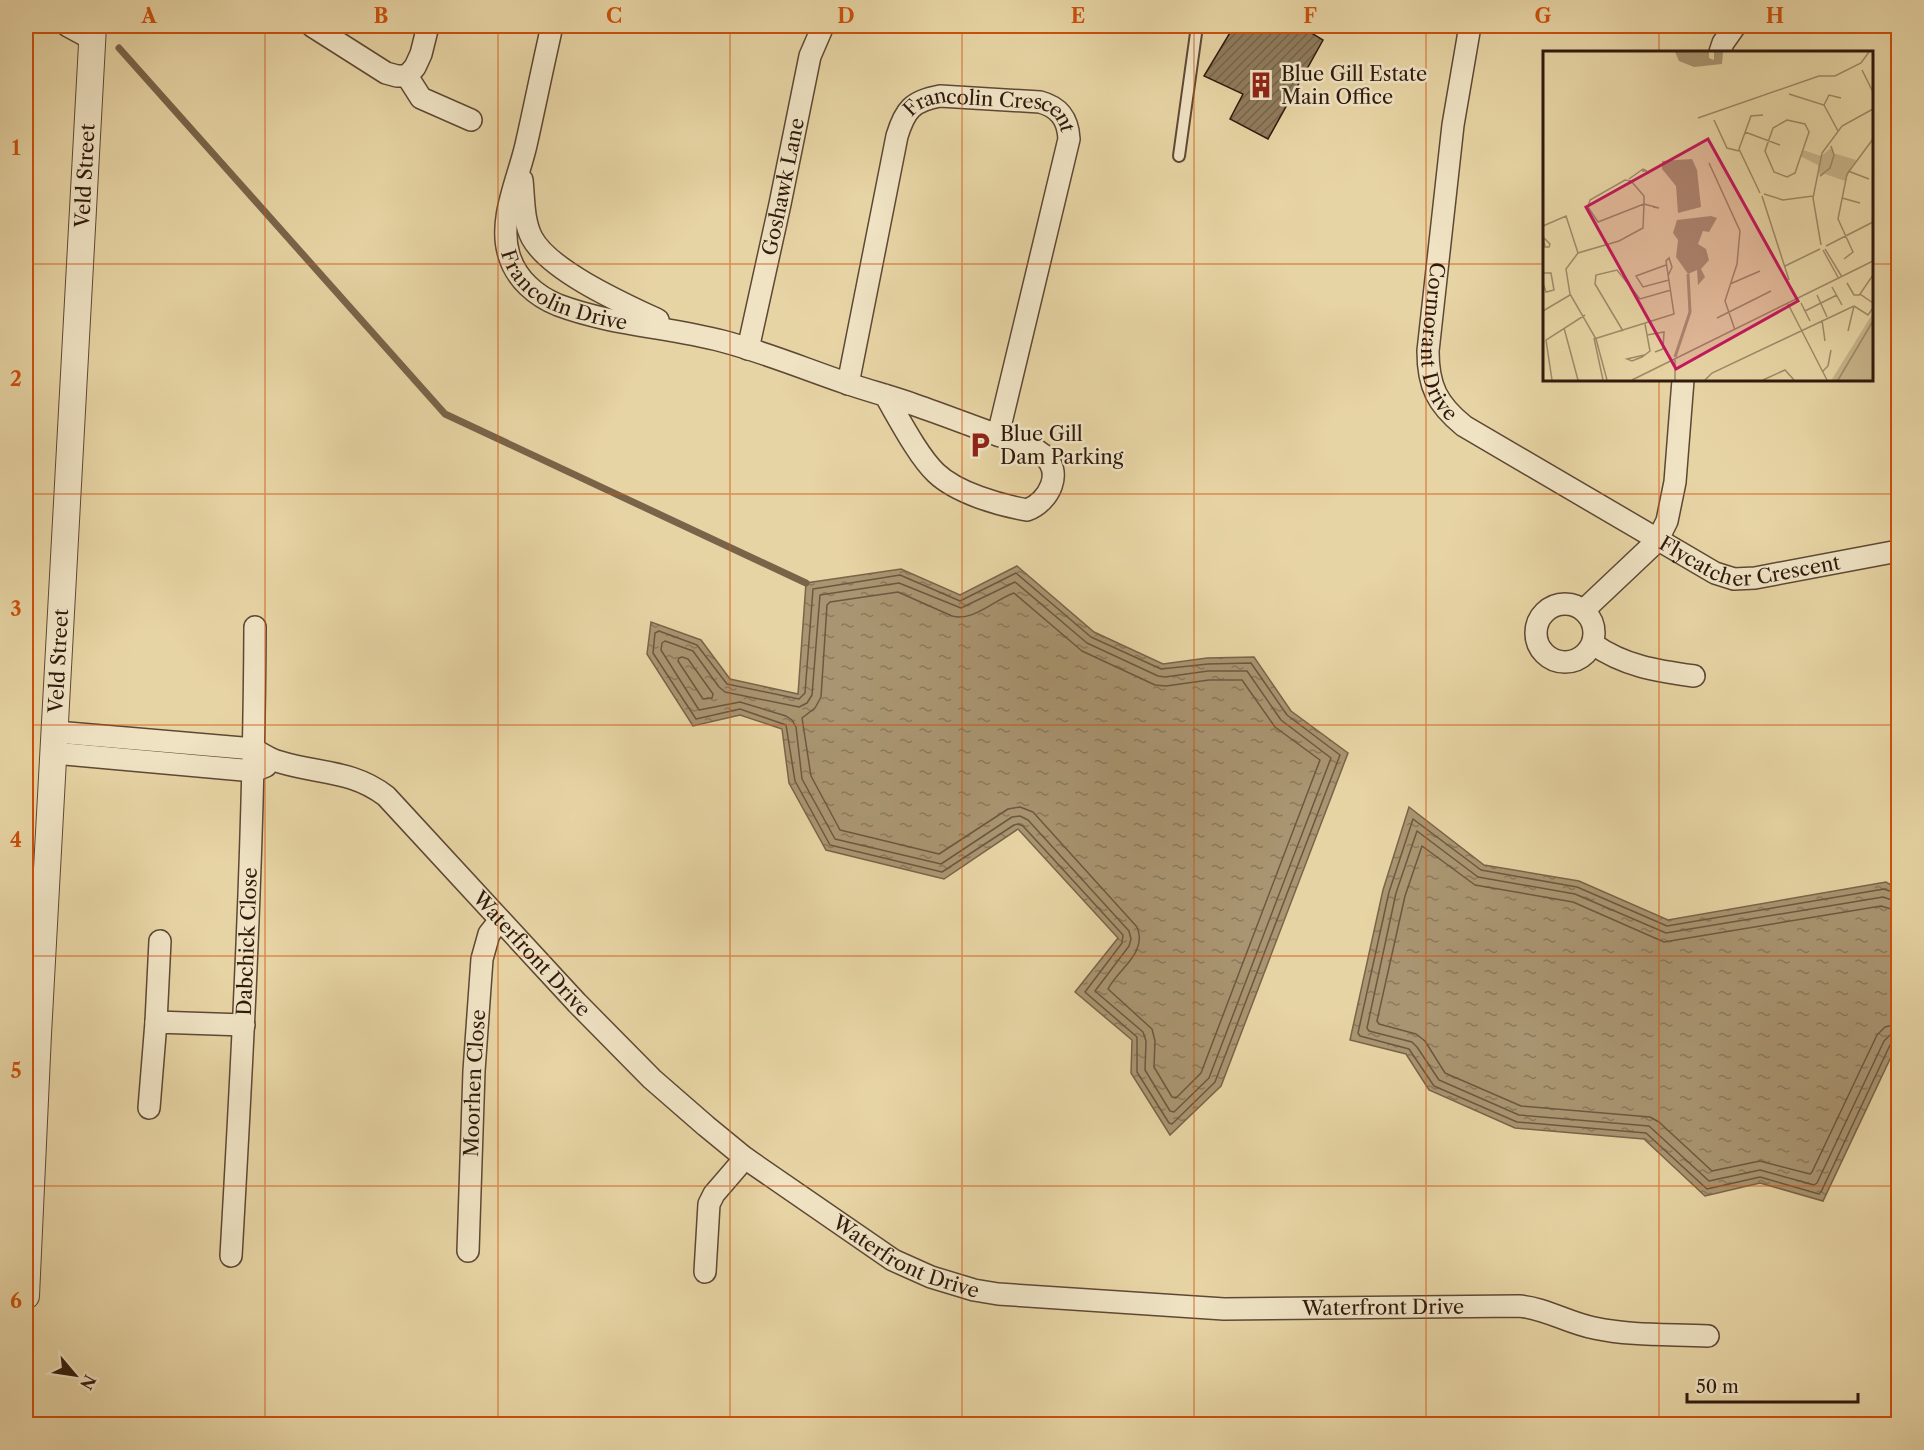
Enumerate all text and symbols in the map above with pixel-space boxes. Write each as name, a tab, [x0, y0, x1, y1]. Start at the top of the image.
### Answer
text: A	[140, 4, 157, 28]
text: B	[374, 4, 389, 28]
text: C	[606, 4, 622, 28]
text: D	[837, 4, 855, 28]
text: E	[1071, 4, 1085, 28]
text: F	[1303, 4, 1317, 28]
text: G	[1535, 4, 1552, 28]
text: H	[1766, 4, 1784, 28]
inset map	[1543, 51, 1873, 381]
place label: Blue Gill Estate Main Office	[1281, 62, 1427, 109]
building icon: Blue Gill Estate Main Office	[1246, 70, 1276, 100]
street label: Francolin Crescent	[898, 83, 1080, 134]
street label: Goshawk Lane	[757, 116, 809, 258]
street label: Veld Street	[70, 123, 100, 229]
text: 1	[12, 136, 21, 160]
street label: Francolin Drive	[496, 246, 629, 335]
street label: Cormorant Drive	[1416, 261, 1463, 426]
text: 2	[10, 367, 22, 391]
place label: Blue Gill Dam Parking	[1000, 422, 1124, 469]
parking icon: Blue Gill Dam Parking	[965, 430, 995, 460]
street label: Flycatcher Crescent	[1655, 531, 1842, 591]
text: 3	[10, 597, 22, 621]
street label: Veld Street	[43, 608, 73, 714]
text: 4	[10, 828, 22, 852]
street label: Dabchick Close	[232, 867, 262, 1016]
street label: Waterfront Drive	[467, 885, 595, 1021]
street label: Moorhen Close	[459, 1008, 490, 1157]
text: 5	[10, 1059, 22, 1083]
street label: Waterfront Drive	[827, 1210, 982, 1303]
text: 6	[10, 1289, 22, 1313]
street label: Waterfront Drive	[1301, 1295, 1464, 1320]
north arrow	[45, 1345, 105, 1405]
scale bar	[1687, 1366, 1858, 1404]
text: N	[76, 1371, 100, 1393]
text: 50 m	[1696, 1376, 1739, 1398]

